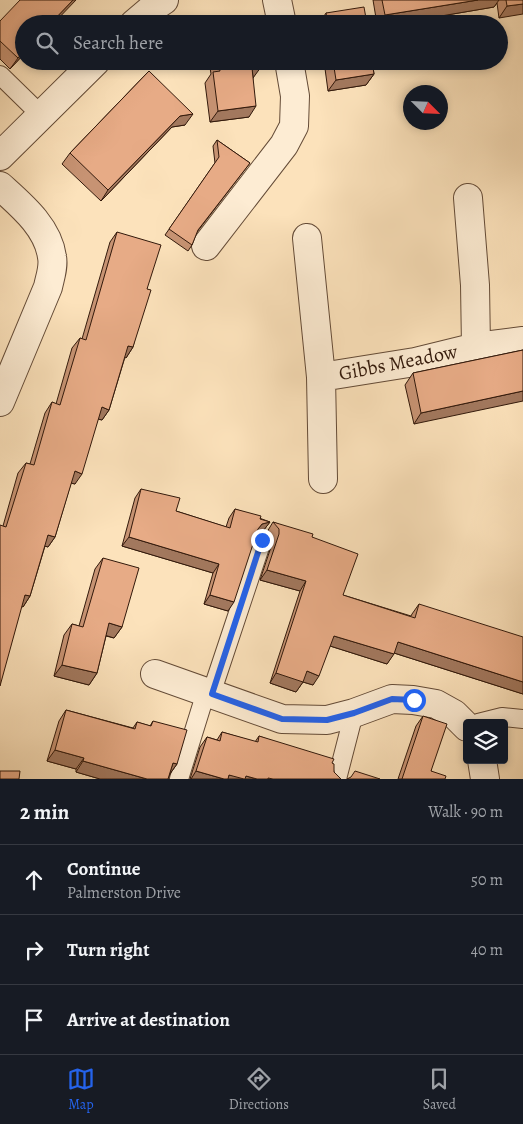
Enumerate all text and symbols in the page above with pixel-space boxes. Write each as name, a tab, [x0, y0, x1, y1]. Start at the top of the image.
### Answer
search box	[15, 15, 508, 70]
icon: search	[33, 29, 61, 57]
text: Search here	[73, 30, 163, 56]
north arrow	[403, 85, 448, 130]
street label: Gibbs Meadow	[337, 338, 461, 387]
route end	[251, 529, 274, 552]
route start	[403, 689, 426, 712]
map controls	[463, 719, 508, 764]
button: layers	[463, 719, 508, 764]
text: 2 min	[20, 798, 69, 826]
text: Walk · 90 m	[428, 801, 503, 823]
text: Continue	[67, 856, 141, 882]
icon: ahead	[20, 866, 48, 894]
text: 50 m	[471, 869, 503, 891]
text: Palmerston Drive	[67, 882, 181, 904]
icon: right	[20, 936, 48, 964]
text: Turn right	[67, 937, 149, 963]
text: 40 m	[471, 939, 503, 961]
icon: arrive	[20, 1006, 48, 1034]
text: Arrive at destination	[67, 1007, 230, 1033]
tab: Map	[67, 1065, 95, 1114]
tab: Directions	[229, 1065, 289, 1114]
tab: Saved	[423, 1065, 456, 1114]

